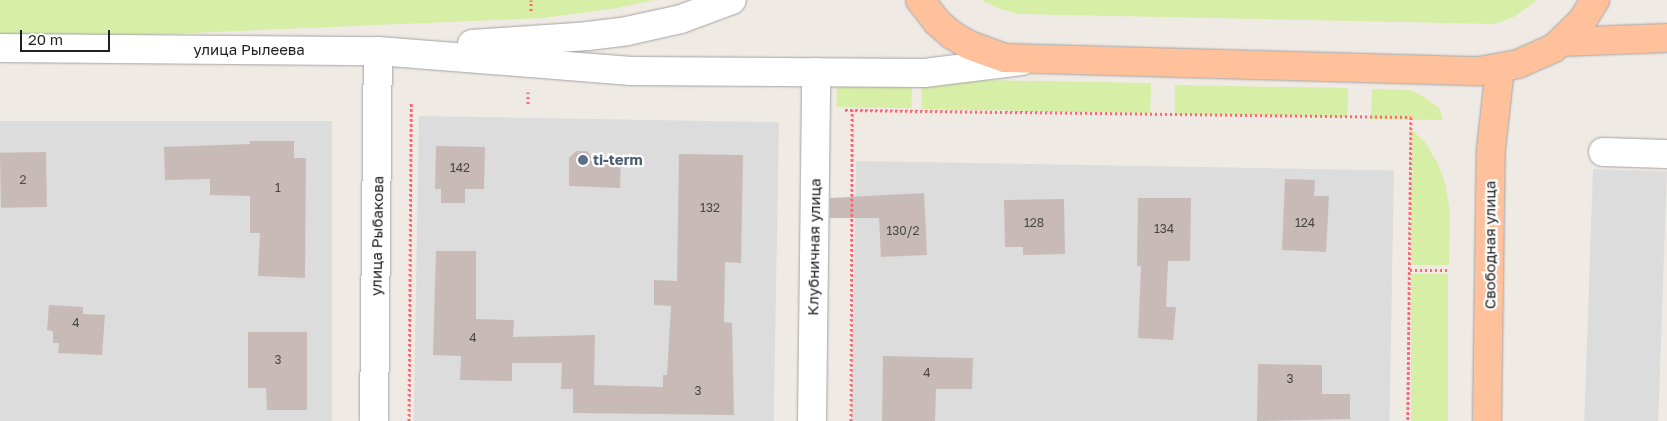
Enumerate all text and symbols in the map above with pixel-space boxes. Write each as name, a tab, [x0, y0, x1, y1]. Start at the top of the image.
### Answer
scale bar	[22, 20, 112, 52]
text: 20 m	[28, 30, 63, 48]
street label: улица Рылеева	[193, 41, 305, 59]
place label: ti-term	[593, 151, 643, 169]
marker: ti-term	[577, 154, 589, 166]
house number: 142	[450, 161, 470, 175]
house number: 2	[20, 173, 26, 187]
street label: улица Рыбакова	[367, 176, 387, 296]
street label: Клубничная улица	[804, 178, 824, 316]
house number: 1	[275, 181, 281, 195]
street label: Свободная улица	[1481, 181, 1499, 309]
house number: 132	[700, 201, 720, 215]
house number: 128	[1024, 216, 1044, 230]
house number: 124	[1295, 216, 1315, 230]
house number: 134	[1154, 222, 1174, 236]
house number: 130/2	[887, 224, 919, 238]
house number: 4	[72, 316, 80, 330]
house number: 4	[469, 331, 477, 345]
house number: 3	[274, 353, 282, 367]
house number: 4	[923, 366, 931, 380]
house number: 3	[1286, 372, 1294, 386]
house number: 3	[694, 384, 702, 398]

